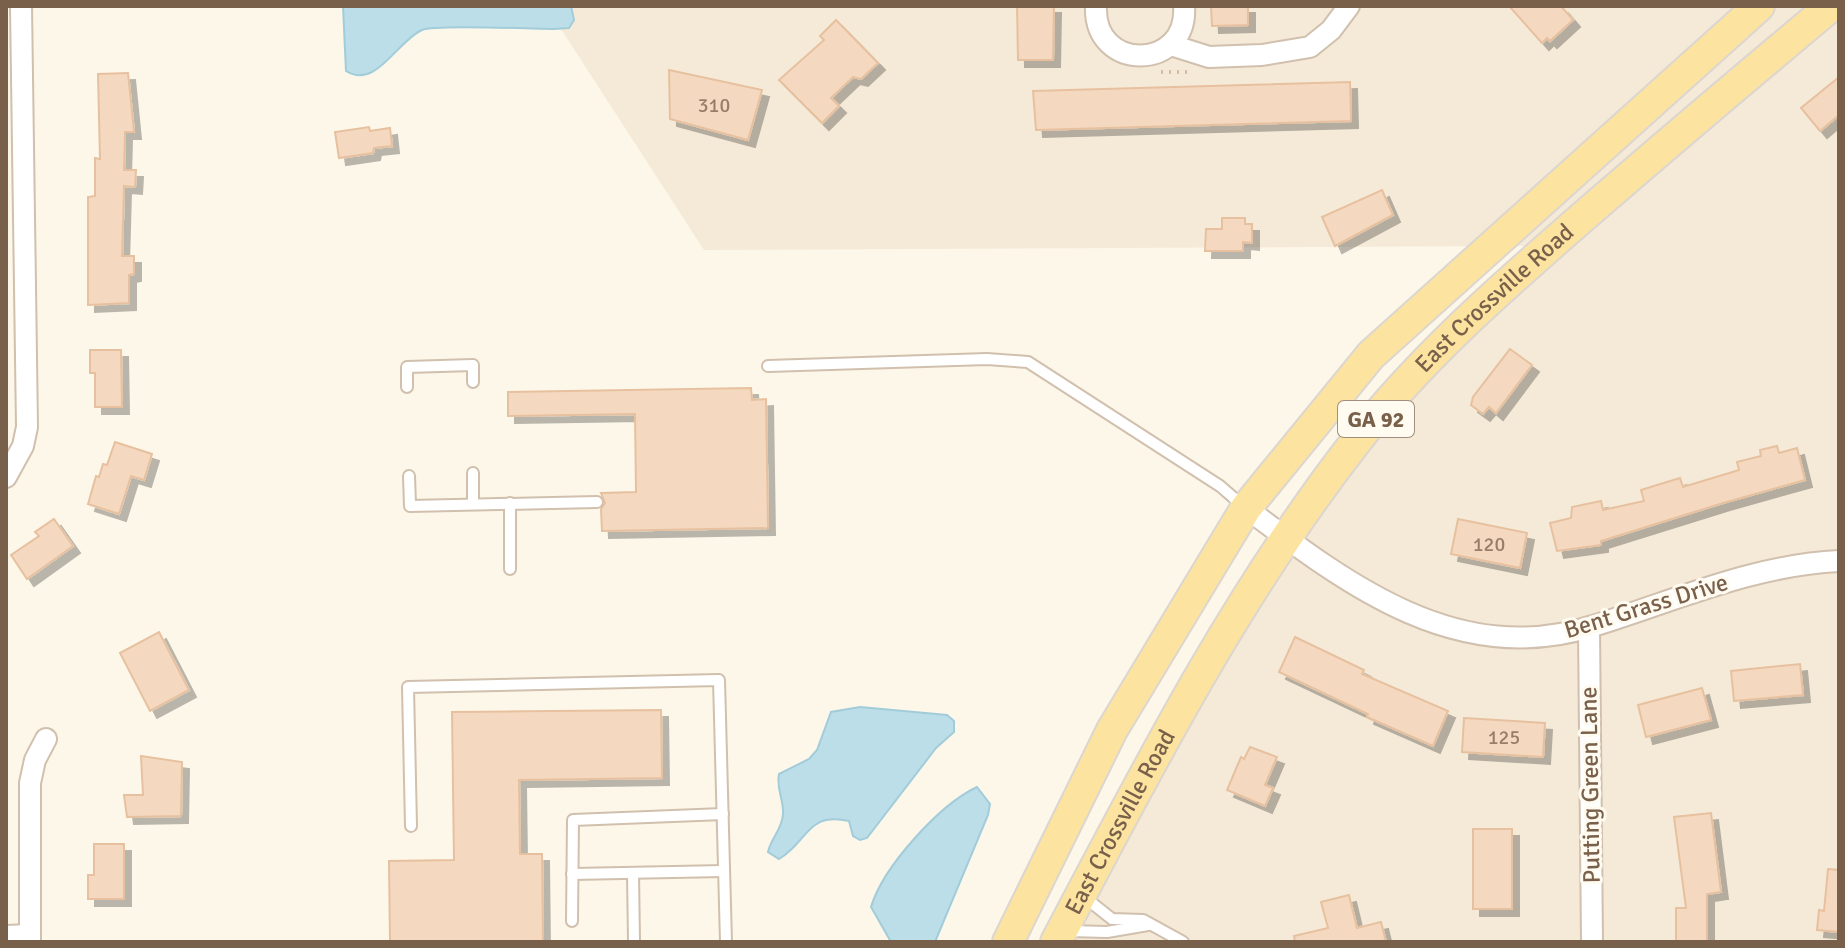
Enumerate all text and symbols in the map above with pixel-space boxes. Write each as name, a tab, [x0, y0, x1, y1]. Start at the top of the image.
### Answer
house number: 310	[698, 93, 730, 118]
street label: East Crossville Road	[1409, 217, 1580, 379]
road number: GA 92	[1338, 401, 1414, 437]
house number: 120	[1473, 532, 1505, 557]
street label: Bent Grass Drive	[1561, 567, 1731, 645]
street label: Putting Green Lane	[1573, 686, 1607, 884]
street label: East Crossville Road	[1058, 724, 1182, 920]
house number: 125	[1488, 725, 1520, 750]

